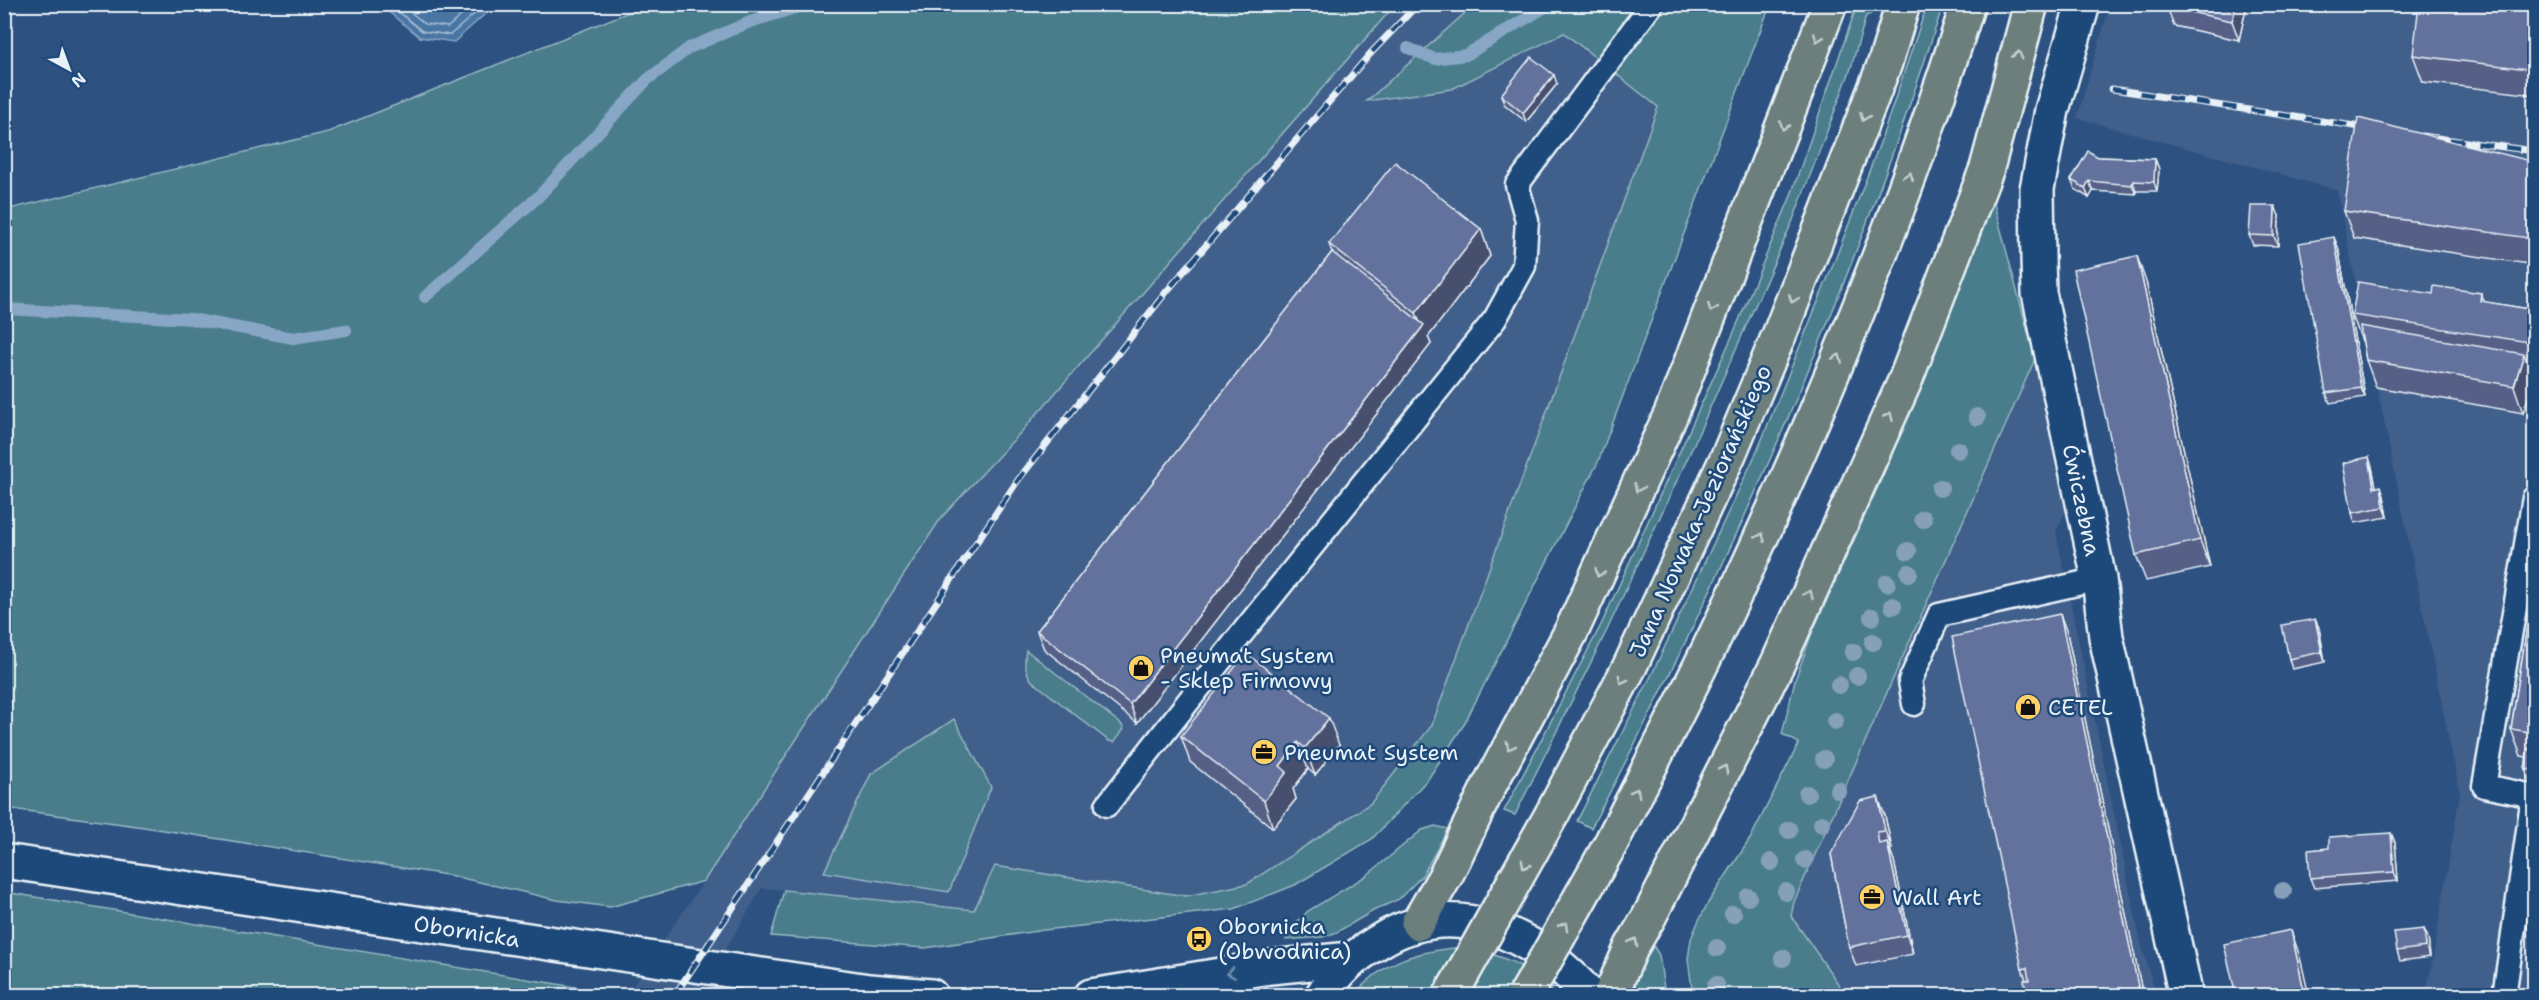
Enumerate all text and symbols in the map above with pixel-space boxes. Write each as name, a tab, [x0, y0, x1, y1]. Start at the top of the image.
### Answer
one-way arrow	[1812, 32, 1825, 43]
north arrow	[39, 39, 99, 99]
one-way arrow	[2010, 50, 2023, 60]
text: N	[67, 68, 90, 92]
one-way arrow	[1859, 111, 1871, 122]
one-way arrow	[1779, 120, 1791, 131]
one-way arrow	[1901, 171, 1914, 182]
one-way arrow	[1788, 293, 1801, 304]
one-way arrow	[1707, 302, 1719, 313]
one-way arrow	[1831, 353, 1843, 364]
street label: Jana Nowaka-Jeziorańskiego	[1623, 360, 1778, 662]
one-way arrow	[1882, 412, 1894, 423]
street label: Ćwiczebna	[2056, 442, 2108, 559]
one-way arrow	[1633, 481, 1645, 492]
one-way arrow	[1753, 532, 1765, 543]
one-way arrow	[1594, 566, 1606, 577]
one-way arrow	[1802, 589, 1814, 600]
place label: Pneumat System - Sklep Firmowy	[1160, 641, 1335, 695]
shop icon: Pneumat System - Sklep Firmowy	[1126, 653, 1156, 683]
one-way arrow	[1618, 674, 1630, 685]
shop icon: CETEL	[2013, 692, 2043, 722]
place label: CETEL	[2048, 693, 2113, 722]
office icon: Pneumat System	[1249, 737, 1279, 767]
place label: Pneumat System	[1284, 738, 1459, 767]
one-way arrow	[1506, 740, 1517, 750]
one-way arrow	[1717, 765, 1729, 776]
one-way arrow	[1629, 788, 1641, 799]
one-way arrow	[1521, 859, 1532, 870]
office icon: Wall Art	[1857, 882, 1887, 912]
place label: Wall Art	[1892, 883, 1982, 912]
street label: Obornicka	[412, 909, 522, 954]
place label: Obornicka (Obwodnica)	[1218, 912, 1351, 966]
one-way arrow	[1557, 922, 1568, 932]
bus stop icon: Obornicka (Obwodnica)	[1184, 924, 1214, 954]
one-way arrow	[1627, 938, 1638, 949]
one-way arrow	[1226, 967, 1235, 979]

